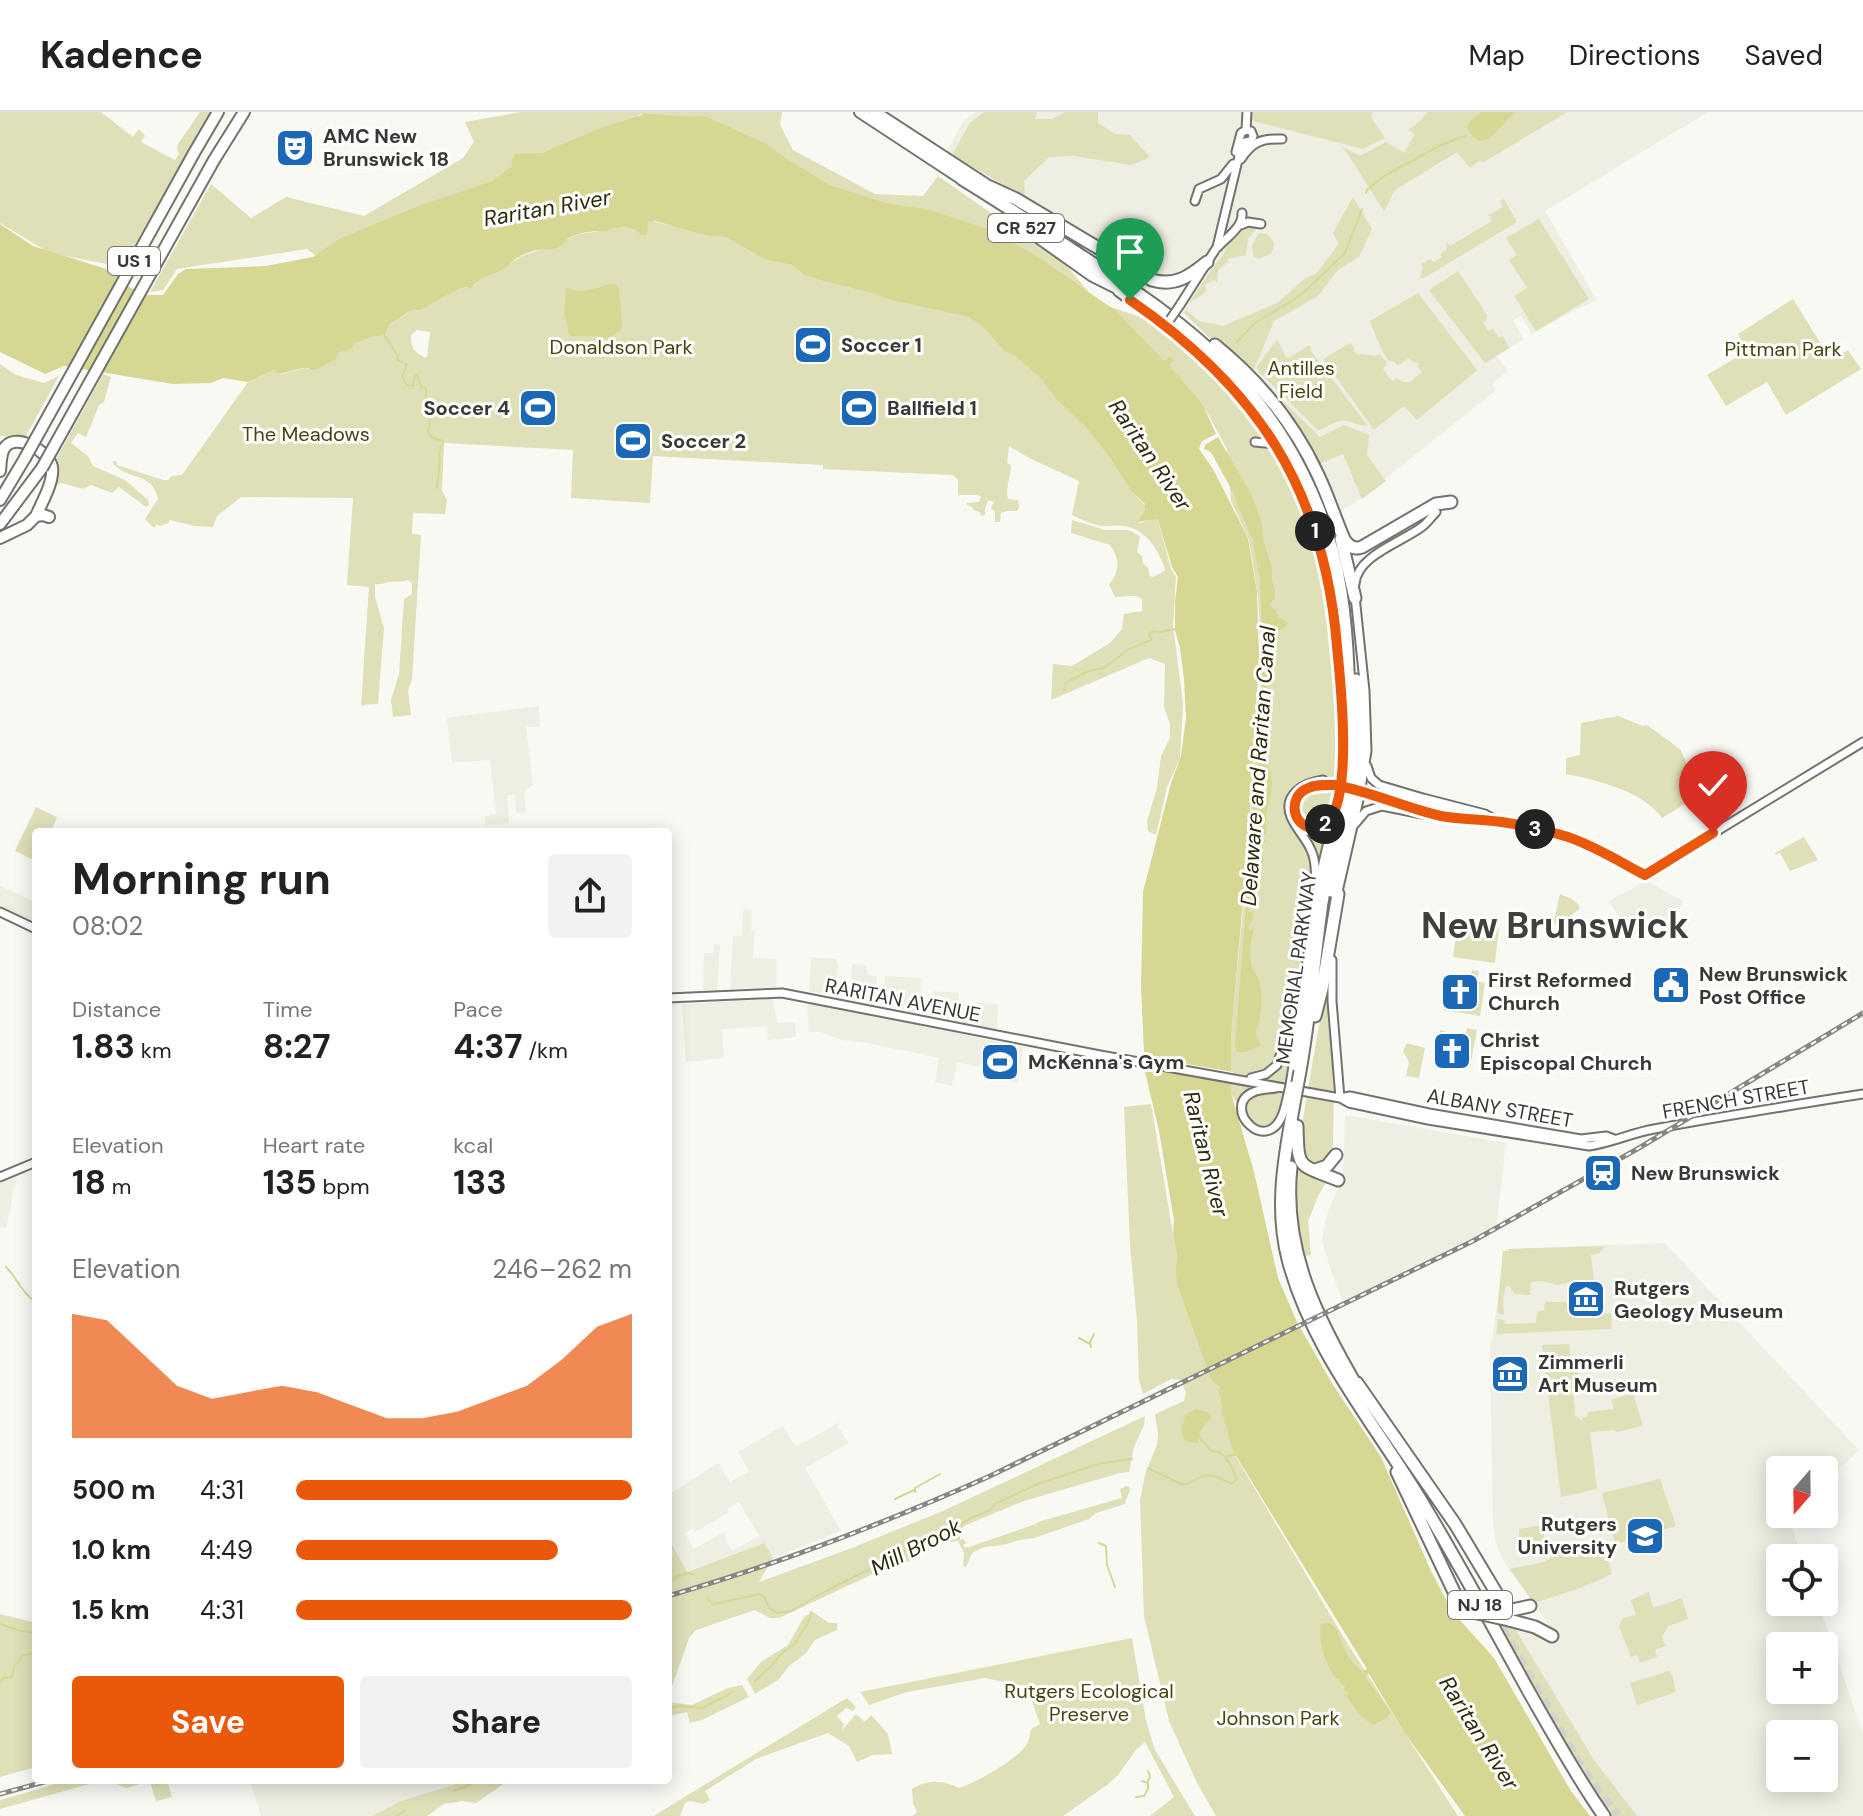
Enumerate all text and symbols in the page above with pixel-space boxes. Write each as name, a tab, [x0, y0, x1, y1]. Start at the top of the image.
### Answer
text: Kadence	[40, 30, 203, 80]
text: Map	[1468, 37, 1525, 74]
text: Directions	[1569, 37, 1701, 74]
text: Saved	[1745, 37, 1823, 74]
place label: AMC New Brunswick 18	[323, 123, 449, 172]
theatre icon: AMC New Brunswick 18	[274, 127, 316, 169]
water label: Raritan River	[481, 182, 614, 233]
road number: CR 527	[988, 214, 1064, 242]
pin	[1096, 218, 1164, 300]
icon: arrive	[1108, 230, 1152, 274]
road number: US 1	[108, 247, 160, 275]
sports icon: Soccer 1	[792, 324, 834, 366]
place label: Soccer 1	[841, 332, 922, 358]
park label: Donaldson Park	[549, 334, 693, 360]
park label: Pittman Park	[1724, 336, 1842, 362]
park label: Antilles Field	[1267, 355, 1335, 404]
sports icon: Soccer 4	[517, 387, 559, 429]
sports icon: Ballfield 1	[838, 387, 880, 429]
water label: Raritan River	[1102, 394, 1198, 517]
place label: Soccer 4	[424, 395, 510, 421]
place label: Ballfield 1	[887, 395, 977, 421]
sports icon: Soccer 2	[612, 420, 654, 462]
park label: The Meadows	[242, 421, 370, 447]
place label: Soccer 2	[661, 428, 746, 454]
pin: 1	[1295, 511, 1335, 551]
text: 1	[1311, 516, 1319, 545]
water label: Delaware and Raritan Canal	[1234, 624, 1282, 907]
pin	[1679, 751, 1747, 833]
icon: check	[1691, 763, 1735, 807]
pin: 2	[1305, 804, 1345, 844]
text: 2	[1319, 809, 1331, 838]
pin: 3	[1515, 809, 1555, 849]
text: 3	[1528, 814, 1542, 843]
text: Morning run	[72, 850, 331, 908]
button: share	[548, 854, 632, 938]
street label: MEMORIAL PARKWAY	[1270, 870, 1322, 1066]
district label: New Brunswick	[1421, 902, 1689, 949]
text: 08:02	[72, 909, 143, 943]
place label: New Brunswick Post Office	[1699, 961, 1848, 1010]
public building icon: New Brunswick Post Office	[1650, 964, 1692, 1006]
place label: First Reformed Church	[1488, 967, 1632, 1016]
church icon: First Reformed Church	[1439, 971, 1481, 1013]
street label: RARITAN AVENUE	[823, 972, 983, 1028]
text: Distance	[72, 995, 161, 1024]
text: Time	[263, 995, 312, 1024]
text: Pace	[453, 995, 503, 1024]
text: 1.83	[72, 1024, 135, 1069]
text: 8:27	[263, 1024, 330, 1069]
text: 4:37	[453, 1024, 523, 1069]
place label: Christ Episcopal Church	[1480, 1027, 1652, 1076]
church icon: Christ Episcopal Church	[1431, 1030, 1473, 1072]
text: km	[135, 1036, 172, 1065]
text: /km	[523, 1036, 568, 1065]
sports icon: McKenna's Gym	[979, 1041, 1021, 1083]
place label: McKenna's Gym	[1028, 1049, 1184, 1075]
street label: FRENCH STREET	[1660, 1073, 1812, 1125]
street label: ALBANY STREET	[1425, 1082, 1575, 1134]
water label: Raritan River	[1176, 1088, 1236, 1221]
text: Elevation	[72, 1131, 164, 1160]
text: Heart rate	[263, 1131, 365, 1160]
text: kcal	[453, 1131, 493, 1160]
station icon: New Brunswick	[1582, 1152, 1624, 1194]
text: 18	[72, 1160, 106, 1205]
text: 135	[263, 1160, 317, 1205]
text: 133	[453, 1160, 507, 1205]
place label: New Brunswick	[1631, 1160, 1780, 1186]
text: m	[106, 1172, 131, 1201]
text: bpm	[317, 1172, 370, 1201]
text: Elevation	[72, 1252, 180, 1286]
text: 246–262 m	[492, 1252, 632, 1286]
place label: Rutgers Geology Museum	[1614, 1275, 1783, 1324]
museum icon: Rutgers Geology Museum	[1565, 1278, 1607, 1320]
place label: Zimmerli Art Museum	[1538, 1349, 1658, 1398]
museum icon: Zimmerli Art Museum	[1489, 1353, 1531, 1395]
north arrow	[1766, 1456, 1838, 1528]
map controls	[1766, 1456, 1838, 1792]
text: 500 m	[72, 1473, 155, 1507]
text: 4:31	[200, 1473, 244, 1507]
water label: Mill Brook	[866, 1511, 967, 1582]
place label: Rutgers University	[1518, 1511, 1617, 1560]
school or university icon: Rutgers University	[1624, 1515, 1666, 1557]
text: 1.0 km	[72, 1533, 151, 1567]
text: 4:49	[200, 1533, 253, 1567]
button: locate	[1766, 1544, 1838, 1616]
road number: NJ 18	[1448, 1591, 1512, 1619]
text: 1.5 km	[72, 1593, 150, 1627]
text: 4:31	[200, 1593, 244, 1627]
button: +	[1766, 1632, 1838, 1704]
water label: Raritan River	[1433, 1671, 1526, 1796]
button: Save	[72, 1676, 344, 1768]
button: Share	[360, 1676, 632, 1768]
park label: Rutgers Ecological Preserve	[1004, 1678, 1174, 1727]
park label: Johnson Park	[1216, 1705, 1340, 1731]
button: −	[1766, 1720, 1838, 1792]

